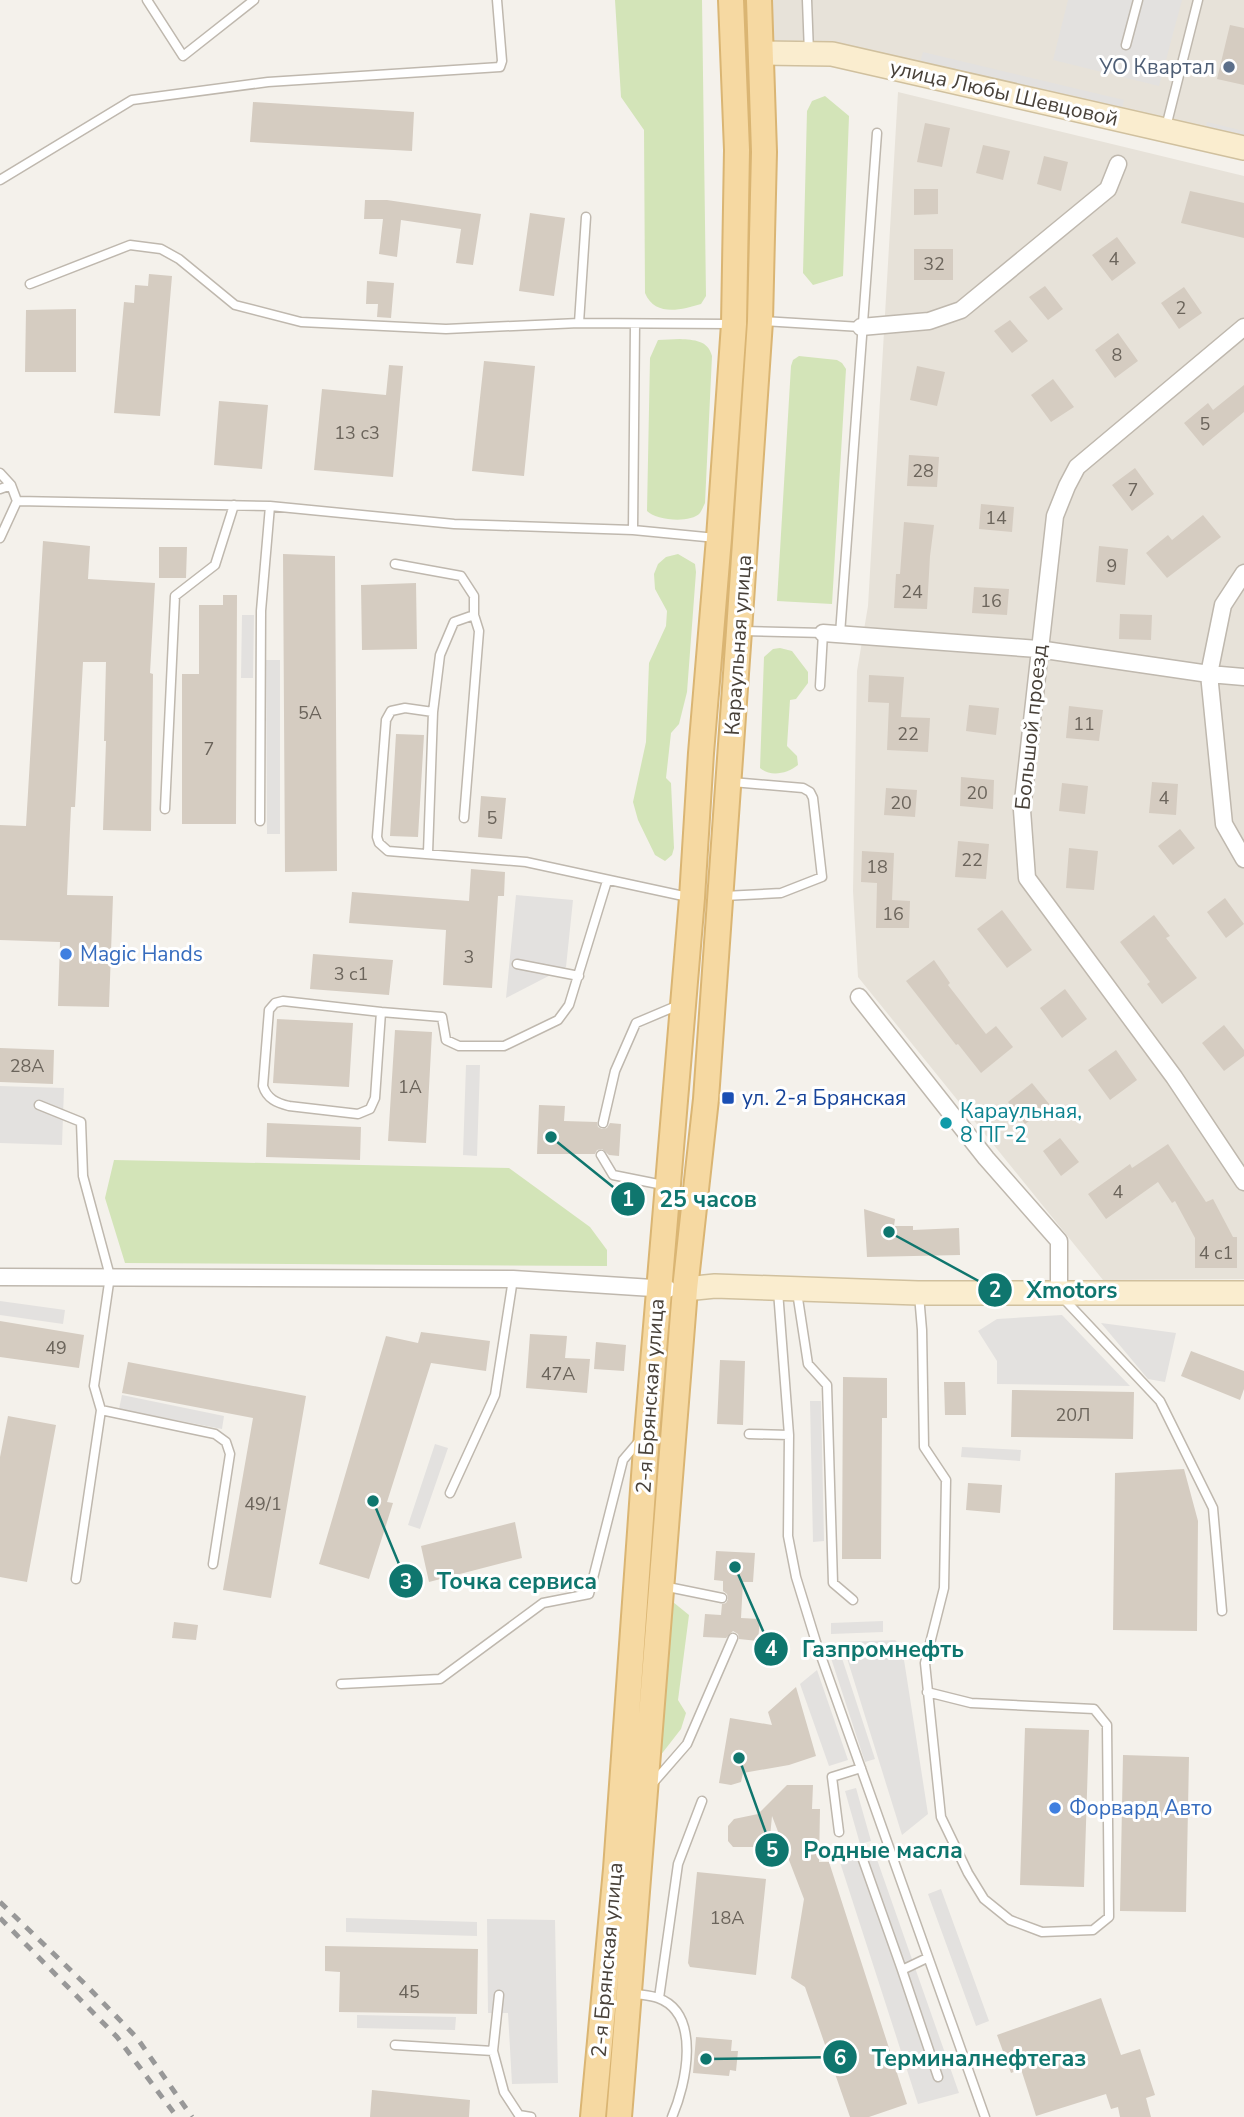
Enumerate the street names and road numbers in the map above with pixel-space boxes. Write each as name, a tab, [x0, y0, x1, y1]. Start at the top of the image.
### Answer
street label: улица Любы Шевцовой	[887, 53, 1121, 133]
street label: Караульная улица	[718, 554, 758, 736]
street label: Большой проезд	[1008, 643, 1054, 811]
street label: 2-я Брянская улица	[629, 1297, 671, 1495]
street label: 2-я Брянская улица	[585, 1861, 629, 2059]

